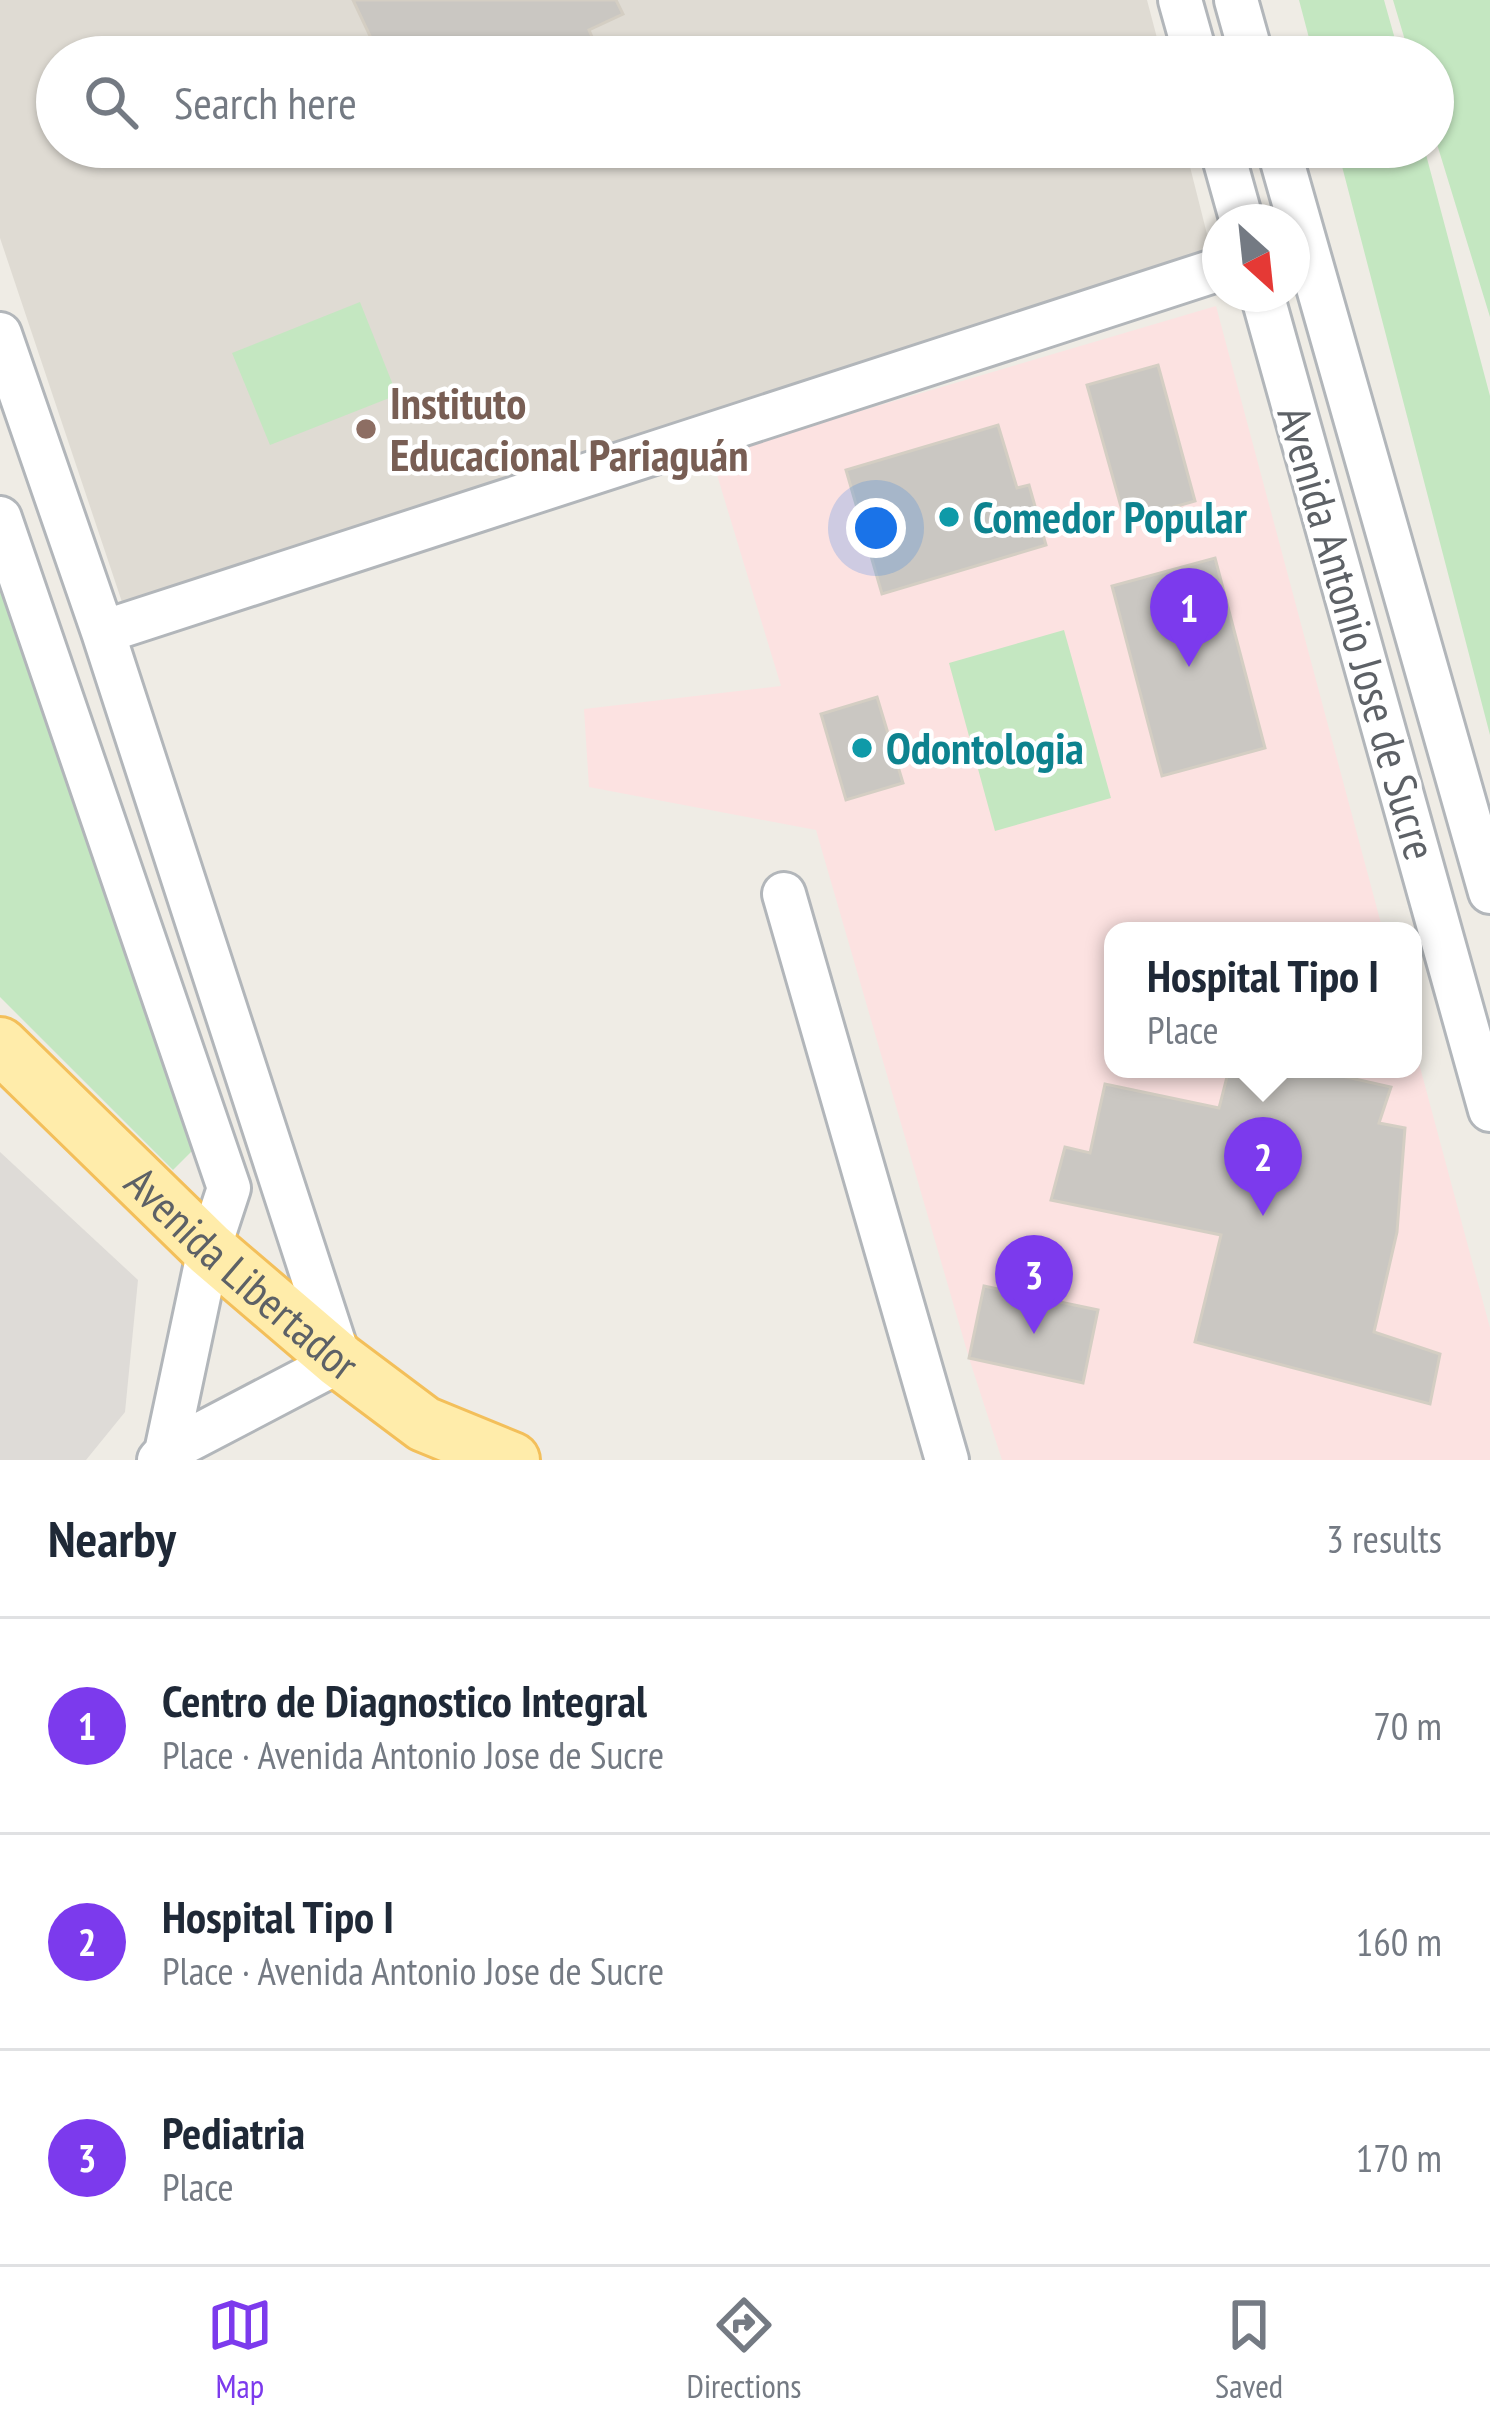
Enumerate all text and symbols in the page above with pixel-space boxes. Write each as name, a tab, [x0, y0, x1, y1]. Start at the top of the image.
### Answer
search box	[36, 36, 1454, 168]
icon: search	[78, 69, 144, 135]
text: Search here	[174, 73, 357, 131]
north arrow	[1202, 204, 1310, 312]
place label: Instituto Educacional Pariaguán	[390, 373, 748, 483]
street label: Avenida Antonio Jose de Sucre	[1265, 399, 1451, 866]
marker: Instituto Educacional Pariaguán	[353, 416, 379, 442]
place label: Comedor Popular	[973, 487, 1248, 545]
your location	[846, 498, 906, 558]
marker: Comedor Popular	[936, 504, 962, 530]
pin: 1	[1150, 568, 1228, 667]
place label: Odontologia	[886, 718, 1084, 776]
marker: Odontologia	[849, 735, 875, 761]
popup	[1104, 922, 1422, 1078]
text: Hospital Tipo I	[1147, 946, 1379, 1004]
text: Place	[1147, 1004, 1219, 1055]
pin: 2	[1224, 1117, 1302, 1216]
street label: Avenida Libertador	[113, 1153, 371, 1393]
pin: 3	[995, 1235, 1073, 1334]
text: Nearby	[48, 1505, 176, 1571]
text: 3 results	[1326, 1513, 1442, 1564]
text: Centro de Diagnostico Integral	[162, 1671, 647, 1729]
text: 1	[78, 1700, 96, 1751]
text: 70 m	[1373, 1700, 1442, 1751]
text: Place · Avenida Antonio Jose de Sucre	[162, 1729, 664, 1780]
text: Hospital Tipo I	[162, 1887, 394, 1945]
text: 2	[78, 1916, 96, 1967]
text: 160 m	[1356, 1916, 1442, 1967]
text: Place · Avenida Antonio Jose de Sucre	[162, 1945, 664, 1996]
text: Pediatria	[162, 2103, 305, 2161]
text: 3	[78, 2132, 96, 2183]
text: 170 m	[1356, 2132, 1442, 2183]
text: Place	[162, 2161, 234, 2212]
tab: Map	[207, 2292, 273, 2407]
tab: Directions	[687, 2292, 801, 2407]
tab: Saved	[1215, 2292, 1283, 2407]

